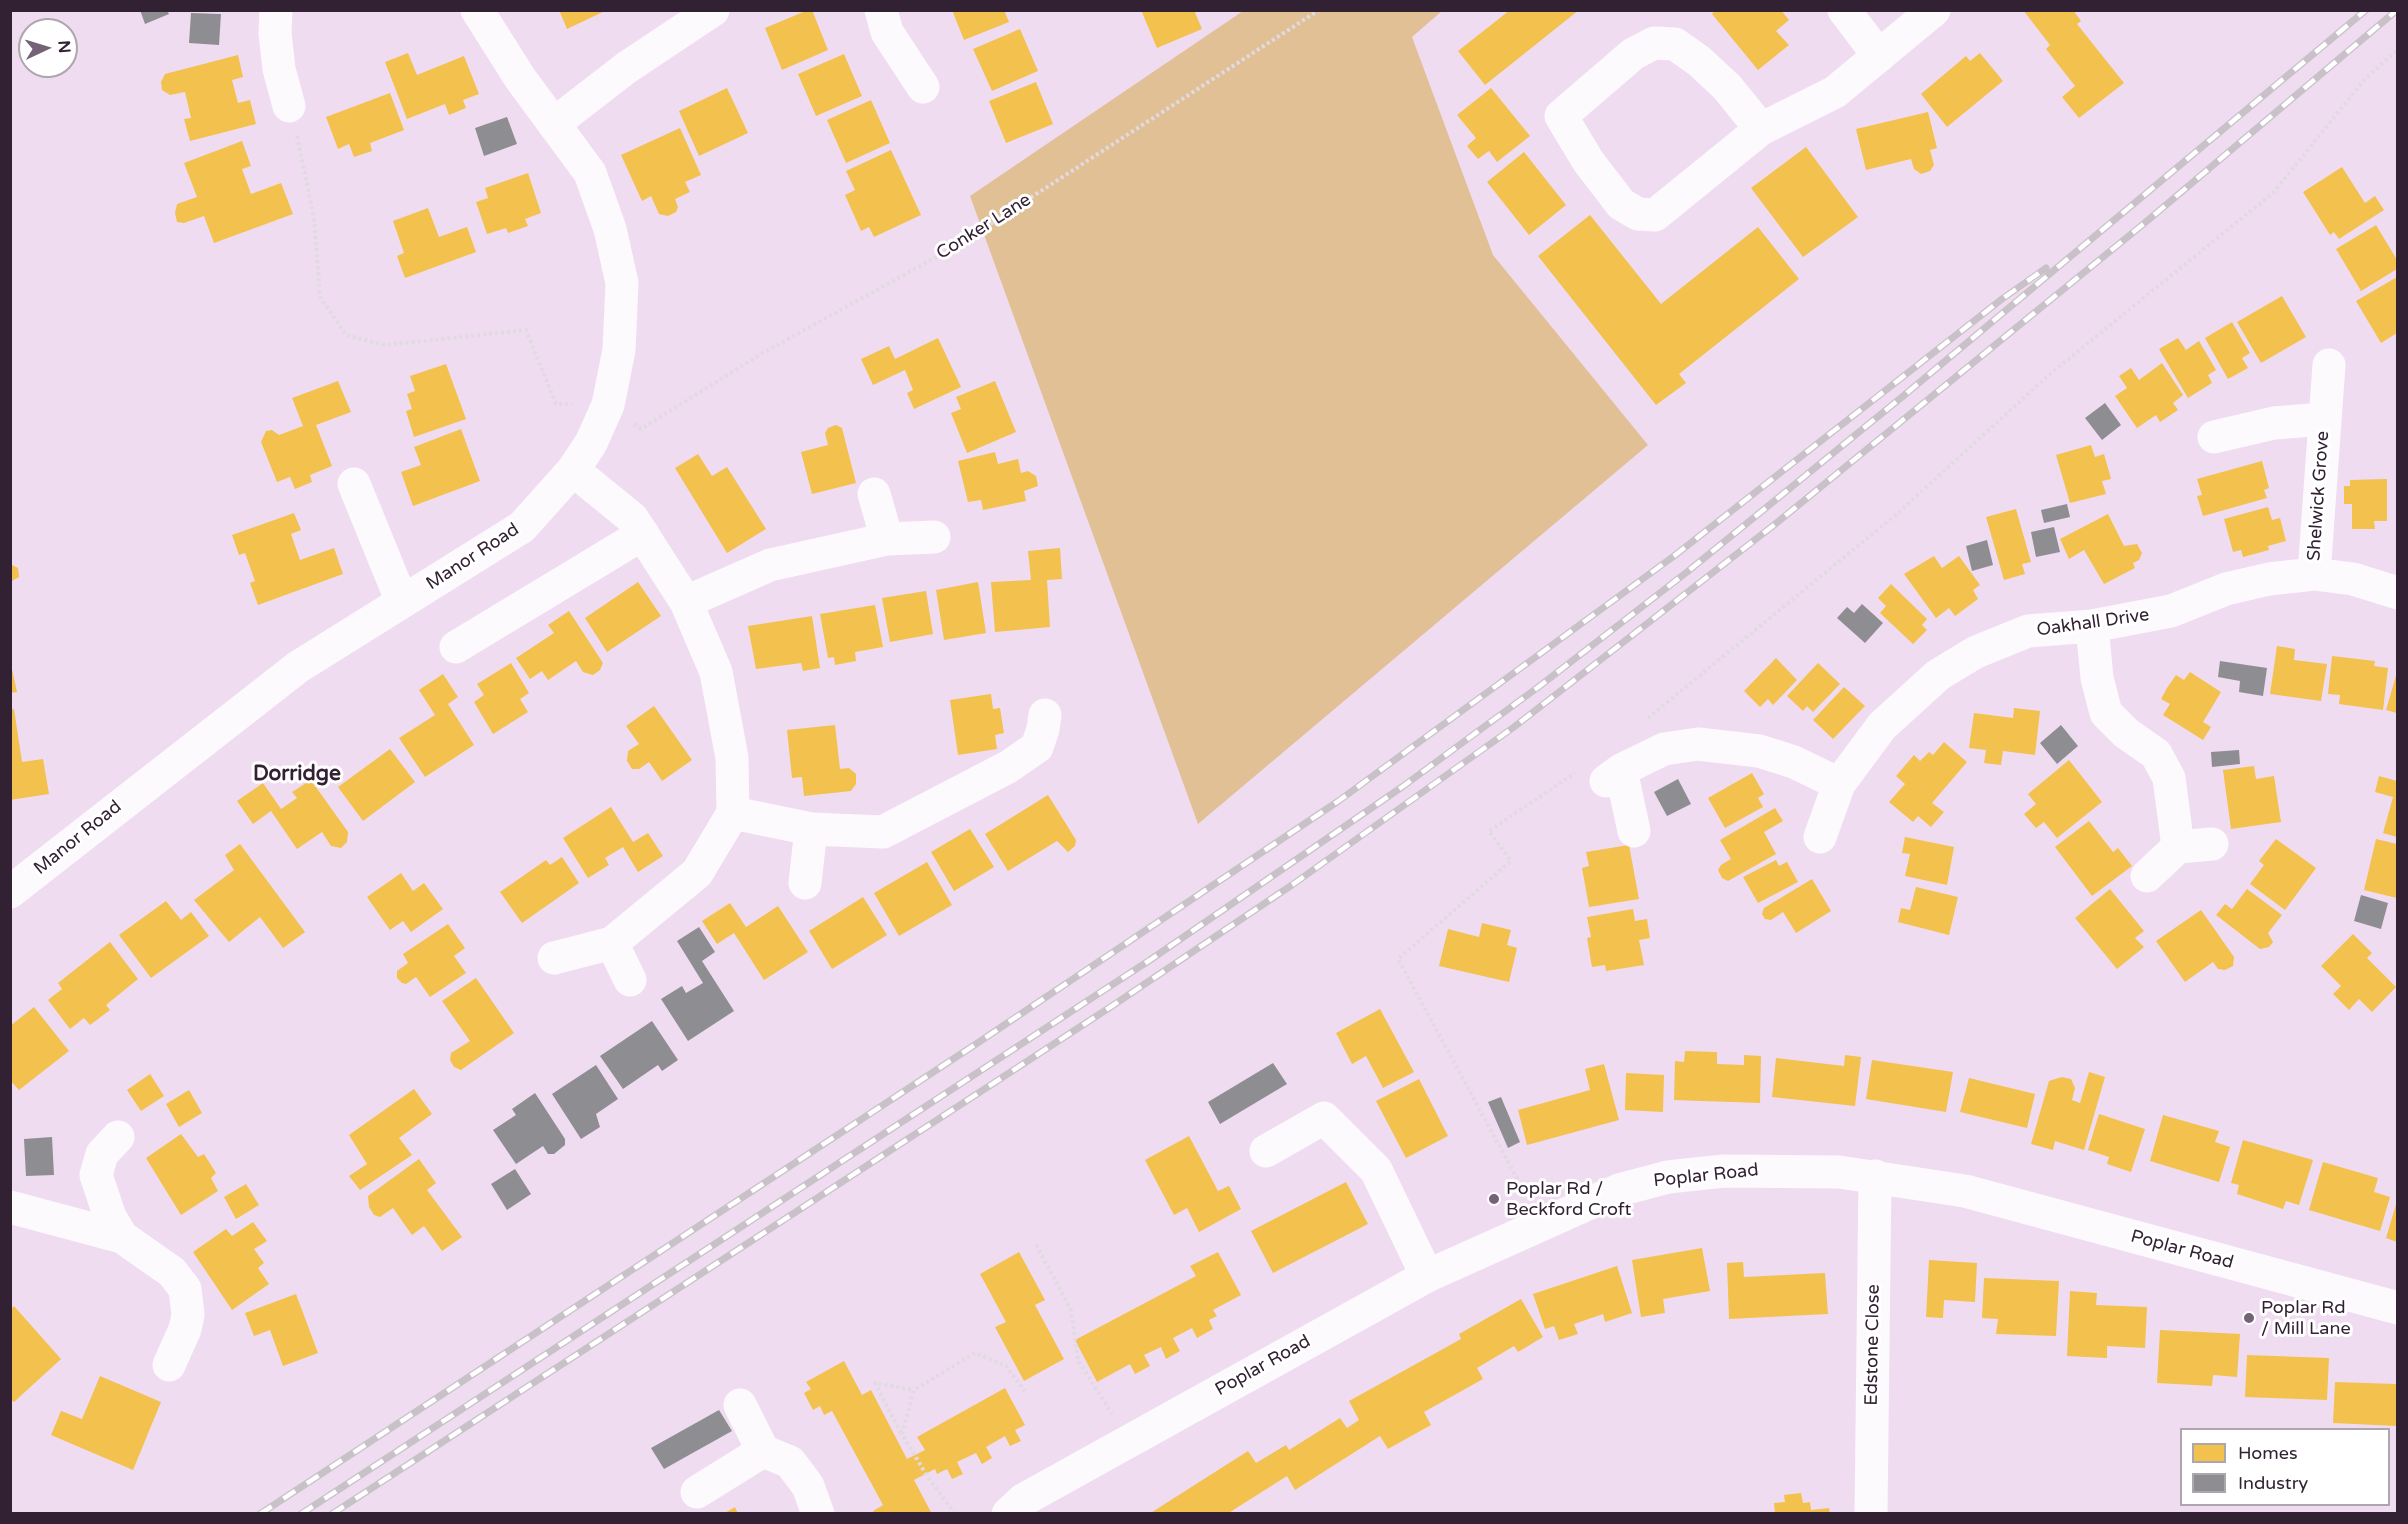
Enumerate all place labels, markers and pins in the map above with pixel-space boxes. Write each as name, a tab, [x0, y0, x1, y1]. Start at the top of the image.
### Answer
place label: Poplar Rd / Beckford Croft	[1506, 1178, 1631, 1220]
marker: Poplar Rd / Beckford Croft	[1487, 1192, 1501, 1206]
place label: Poplar Rd / Mill Lane	[2261, 1297, 2351, 1340]
marker: Poplar Rd / Mill Lane	[2242, 1311, 2256, 1325]

